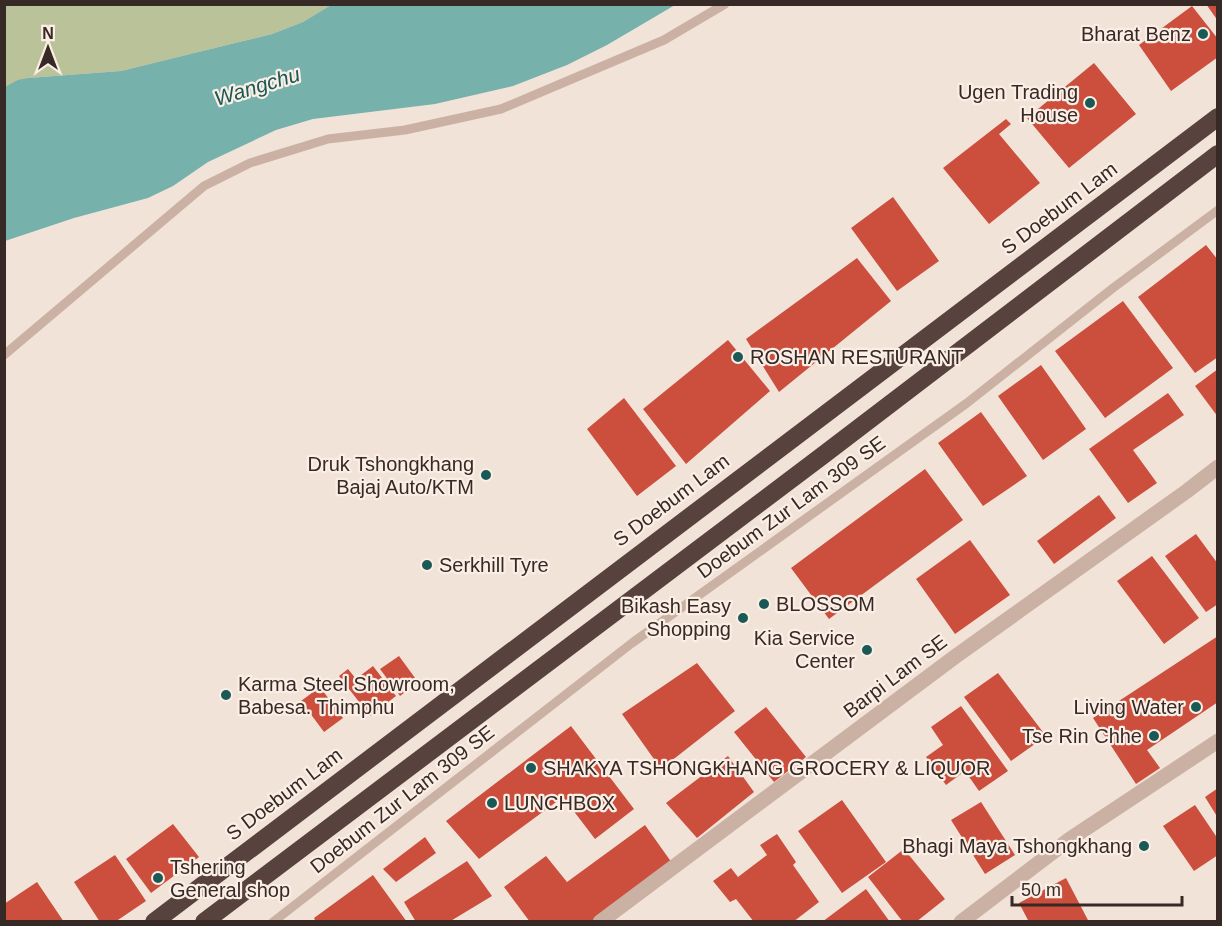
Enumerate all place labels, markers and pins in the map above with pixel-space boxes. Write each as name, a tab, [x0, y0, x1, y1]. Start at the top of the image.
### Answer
place label: Bharat Benz	[1081, 23, 1191, 45]
marker: Bharat Benz	[1196, 27, 1210, 41]
place label: Ugen Trading House	[958, 81, 1078, 126]
marker: Ugen Trading House	[1083, 96, 1097, 110]
place label: ROSHAN RESTURANT	[750, 346, 963, 368]
marker: ROSHAN RESTURANT	[731, 350, 745, 364]
place label: Druk Tshongkhang Bajaj Auto/KTM	[308, 453, 474, 498]
marker: Druk Tshongkhang Bajaj Auto/KTM	[479, 468, 493, 482]
place label: Serkhill Tyre	[439, 554, 549, 576]
marker: Serkhill Tyre	[420, 558, 434, 572]
place label: BLOSSOM	[776, 593, 875, 615]
place label: Bikash Easy Shopping	[621, 595, 731, 640]
marker: BLOSSOM	[757, 597, 771, 611]
marker: Bikash Easy Shopping	[736, 611, 750, 625]
place label: Kia Service Center	[754, 627, 855, 672]
marker: Kia Service Center	[860, 643, 874, 657]
place label: Karma Steel Showroom, Babesa. Thimphu	[238, 673, 455, 718]
marker: Karma Steel Showroom, Babesa. Thimphu	[219, 688, 233, 702]
place label: Living Water	[1074, 696, 1184, 718]
marker: Living Water	[1189, 700, 1203, 714]
place label: Tse Rin Chhe	[1022, 725, 1142, 747]
marker: Tse Rin Chhe	[1147, 729, 1161, 743]
place label: SHAKYA TSHONGKHANG GROCERY & LIQUOR	[543, 757, 991, 779]
marker: SHAKYA TSHONGKHANG GROCERY & LIQUOR	[524, 761, 538, 775]
place label: LUNCHBOX	[504, 792, 615, 814]
marker: LUNCHBOX	[485, 796, 499, 810]
place label: Bhagi Maya Tshongkhang	[902, 835, 1132, 857]
marker: Bhagi Maya Tshongkhang	[1137, 839, 1151, 853]
place label: Tshering General shop	[170, 856, 290, 901]
marker: Tshering General shop	[151, 871, 165, 885]

